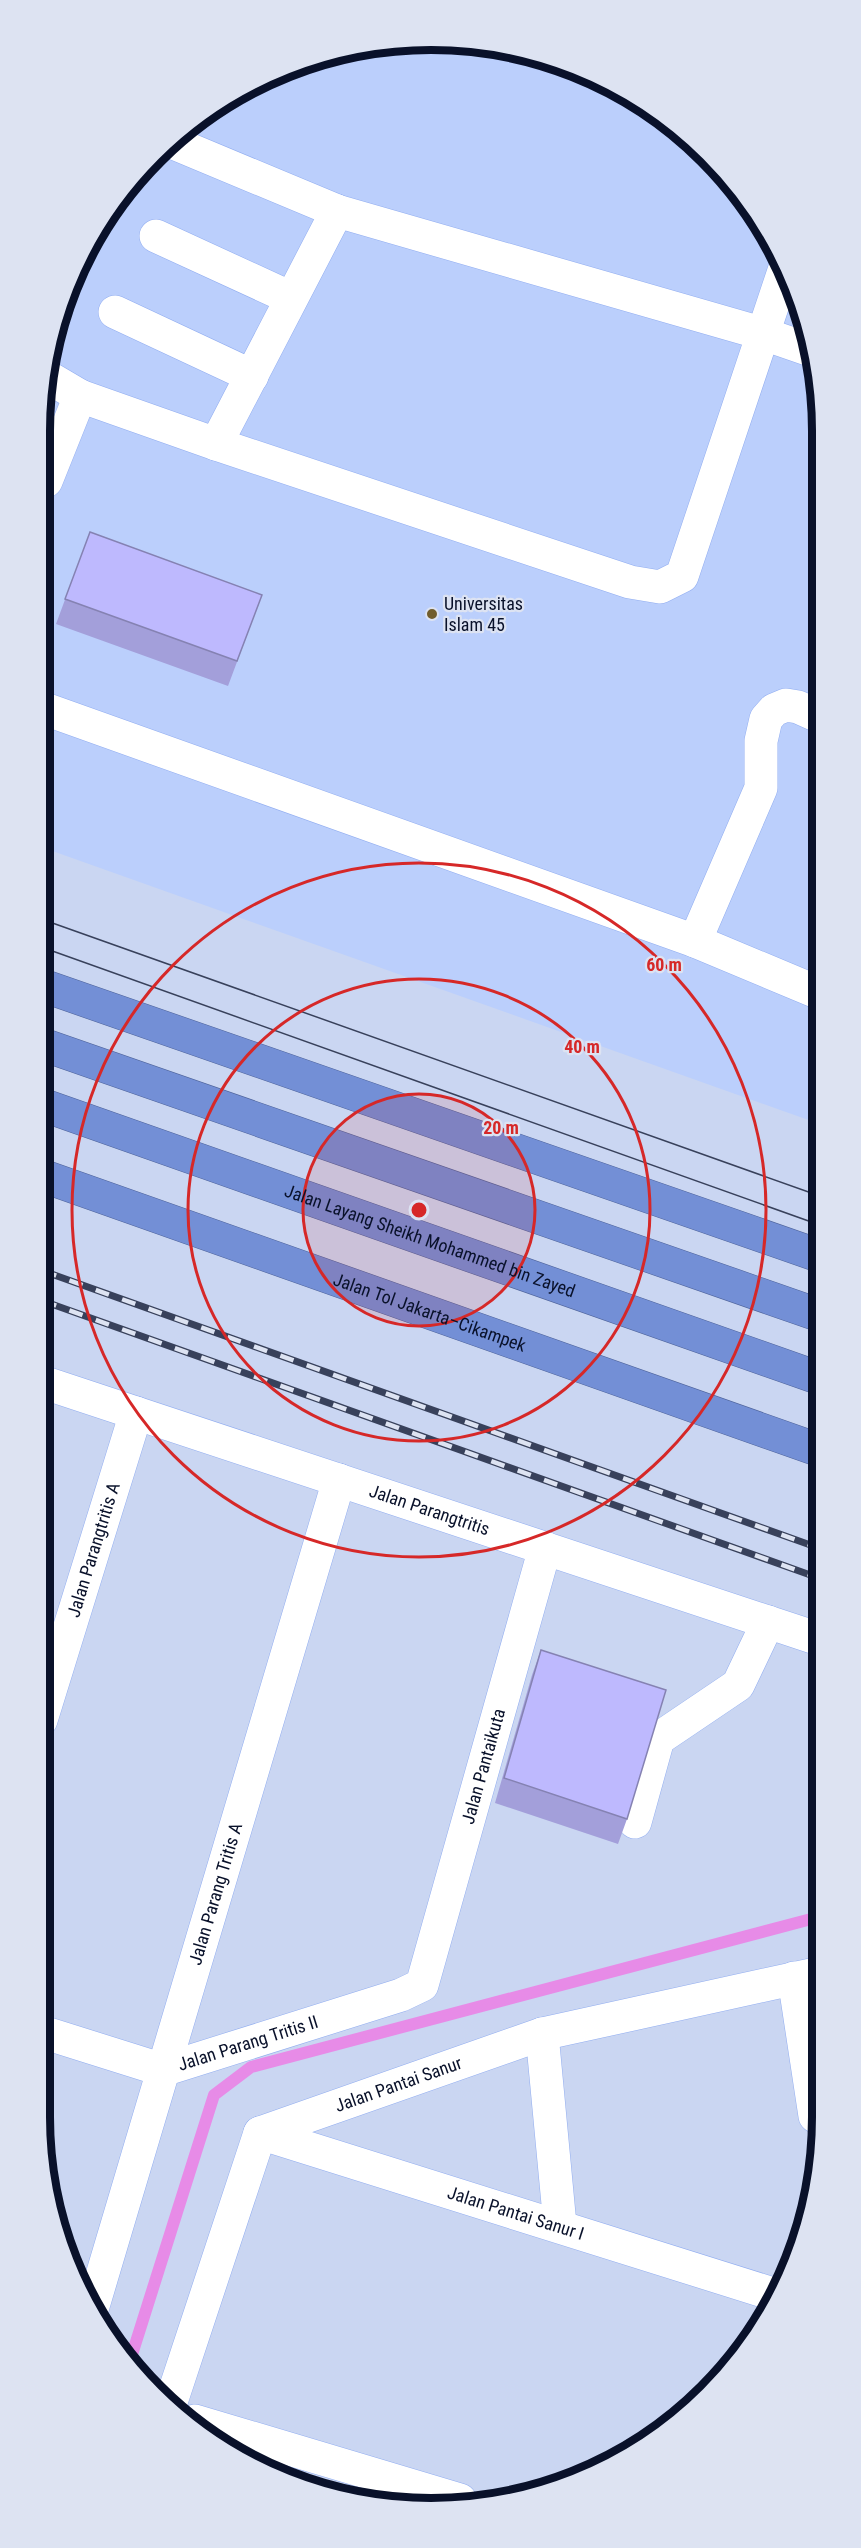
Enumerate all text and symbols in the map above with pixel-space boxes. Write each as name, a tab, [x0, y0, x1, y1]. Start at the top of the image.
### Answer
place label: Universitas Islam 45	[444, 593, 523, 635]
marker: Universitas Islam 45	[425, 607, 439, 621]
text: 60 m	[646, 954, 682, 975]
text: 40 m	[564, 1036, 600, 1057]
text: 20 m	[483, 1117, 519, 1138]
street label: Jalan Layang Sheikh Mohammed bin Zayed	[282, 1180, 578, 1301]
centre of rings	[409, 1200, 429, 1220]
street label: Jalan Tol Jakarta–Cikampek	[331, 1268, 529, 1356]
street label: Jalan Parangtritis A	[62, 1479, 124, 1620]
street label: Jalan Parangtritis	[367, 1480, 492, 1539]
street label: Jalan Pantaikuta	[457, 1706, 509, 1826]
street label: Jalan Parang Tritis A	[184, 1820, 246, 1967]
street label: Jalan Parang Tritis II	[175, 2011, 320, 2075]
street label: Jalan Pantai Sanur	[332, 2052, 465, 2116]
street label: Jalan Pantai Sanur I	[445, 2182, 587, 2244]

